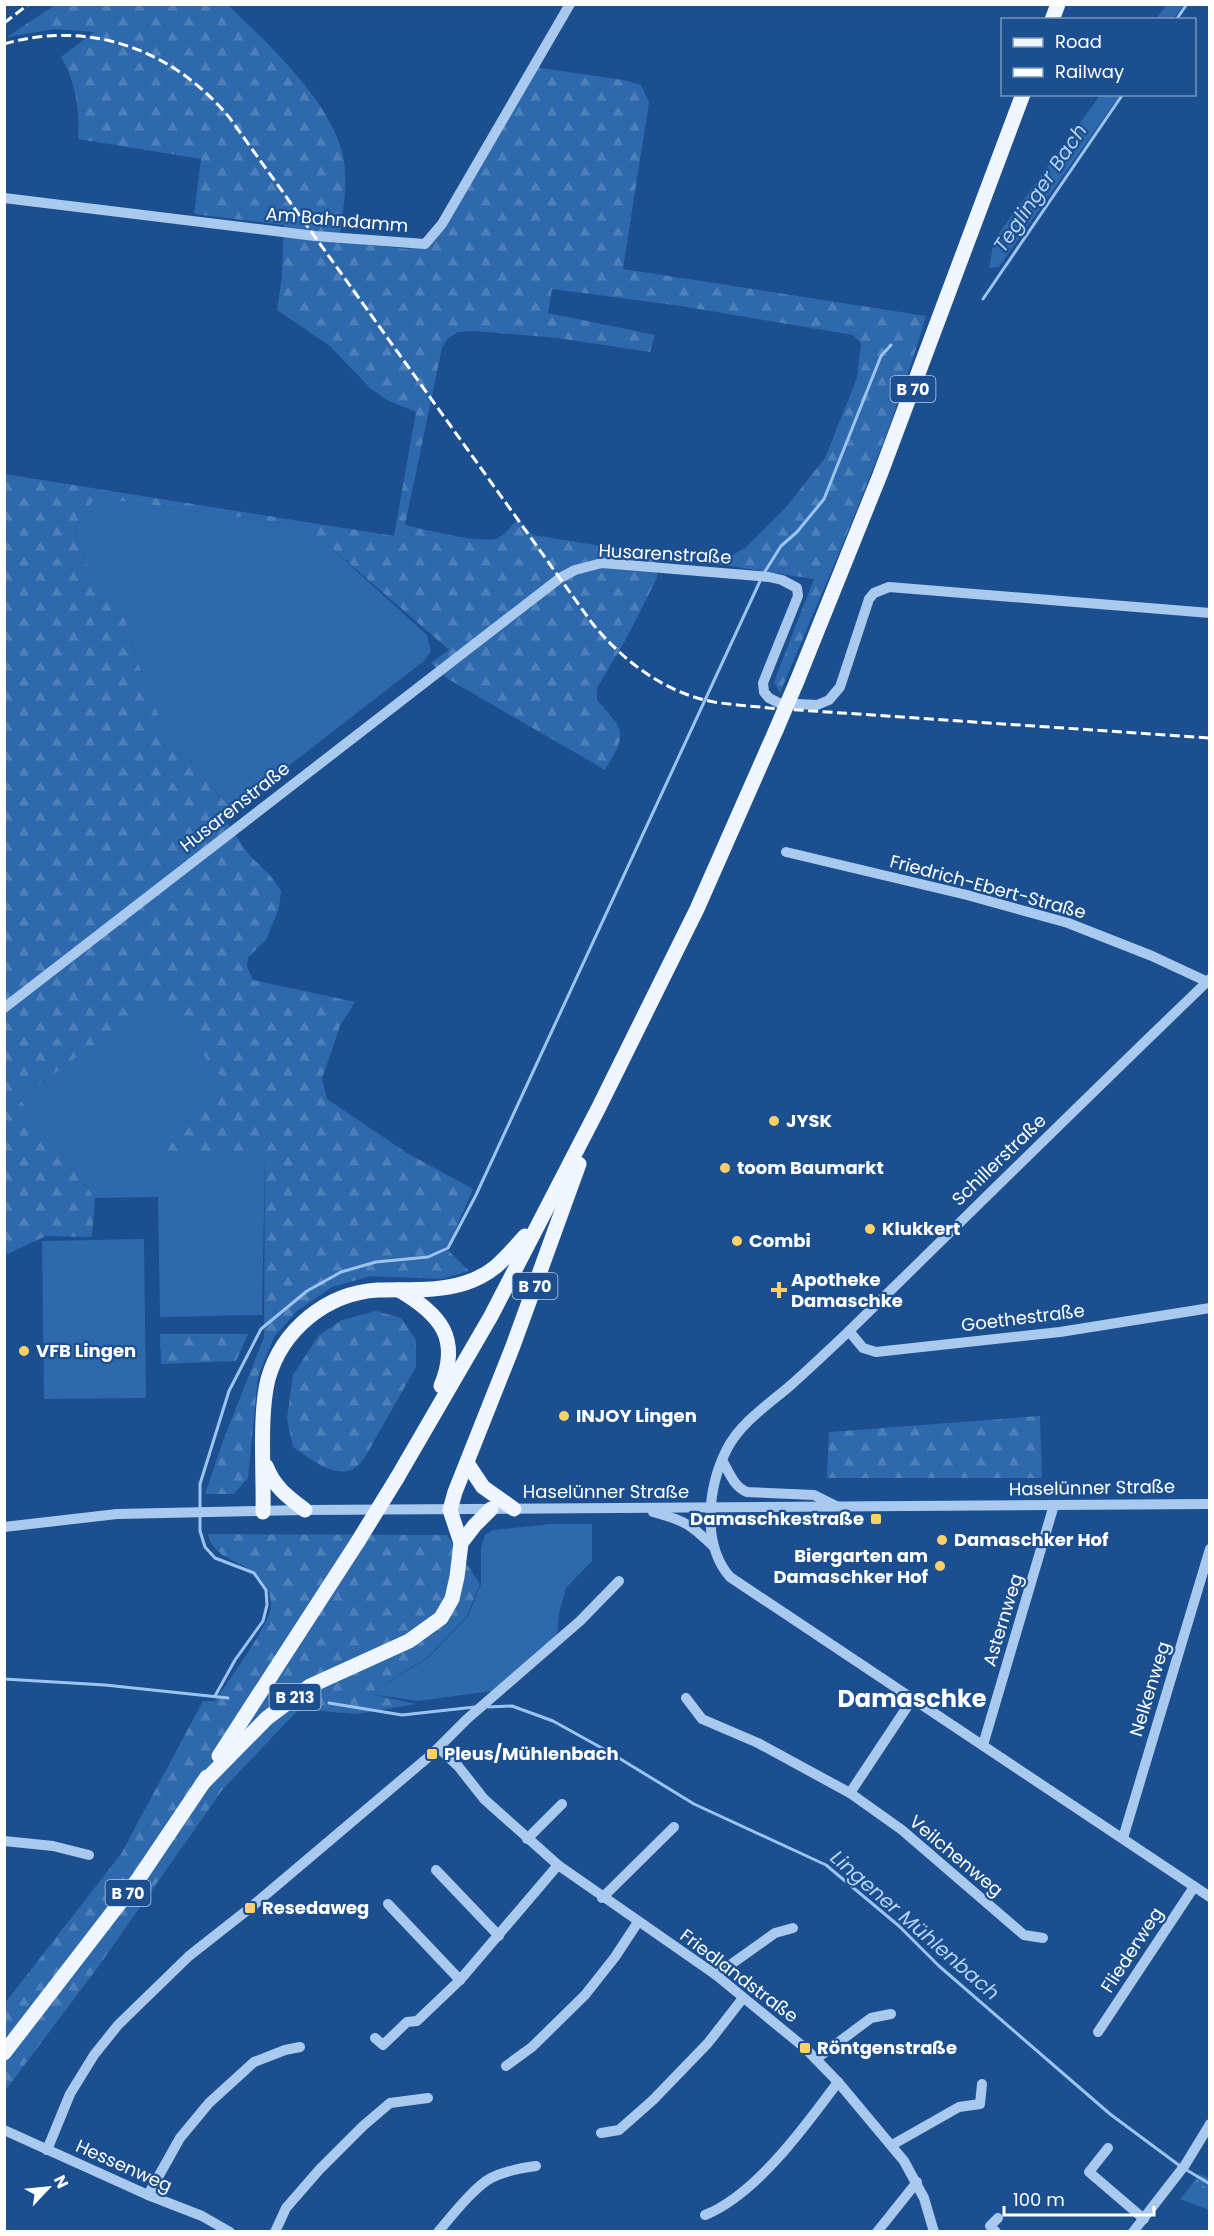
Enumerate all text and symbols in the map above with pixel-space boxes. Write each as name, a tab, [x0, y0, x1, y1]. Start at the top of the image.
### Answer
legend	[1001, 18, 1196, 96]
text: Road	[1055, 29, 1102, 54]
text: Railway	[1055, 59, 1124, 84]
water label: Teglinger Bach	[987, 118, 1093, 258]
street label: Am Bahndamm	[265, 201, 409, 238]
road number: B 70	[890, 376, 936, 402]
street label: Husarenstraße	[598, 538, 732, 569]
street label: Husarenstraße	[175, 756, 295, 857]
street label: Friedrich-Ebert-Straße	[887, 848, 1089, 925]
place label: JYSK	[786, 1108, 833, 1133]
street label: Schillerstraße	[946, 1108, 1051, 1211]
marker: JYSK	[767, 1114, 781, 1128]
place label: toom Baumarkt	[737, 1155, 884, 1180]
marker: toom Baumarkt	[718, 1161, 732, 1175]
place label: Klukkert	[882, 1216, 960, 1241]
marker: Klukkert	[863, 1222, 877, 1236]
place label: Combi	[749, 1228, 811, 1253]
marker: Combi	[730, 1234, 744, 1248]
place label: Apotheke Damaschke	[791, 1267, 903, 1313]
road number: B 70	[512, 1273, 558, 1299]
marker: Apotheke Damaschke	[772, 1283, 786, 1297]
street label: Goethestraße	[960, 1298, 1086, 1337]
place label: VFB Lingen	[36, 1338, 136, 1363]
marker: VFB Lingen	[17, 1344, 31, 1358]
place label: INJOY Lingen	[576, 1403, 697, 1428]
marker: INJOY Lingen	[557, 1409, 571, 1423]
street label: Haselünner Straße	[1009, 1474, 1175, 1501]
street label: Haselünner Straße	[523, 1479, 689, 1504]
place label: Damaschkestraße	[690, 1506, 864, 1531]
marker: Damaschkestraße	[869, 1512, 883, 1526]
place label: Damaschker Hof	[954, 1527, 1109, 1552]
marker: Damaschker Hof	[935, 1533, 949, 1547]
place label: Biergarten am Damaschker Hof	[774, 1543, 929, 1589]
marker: Biergarten am Damaschker Hof	[933, 1559, 947, 1573]
street label: Asternweg	[977, 1571, 1028, 1669]
street label: Nelkenweg	[1123, 1638, 1176, 1740]
district label: Damaschke	[837, 1682, 987, 1715]
road number: B 213	[270, 1684, 320, 1710]
place label: Pleus/Mühlenbach	[444, 1741, 619, 1766]
marker: Pleus/Mühlenbach	[425, 1747, 439, 1761]
street label: Veilchenweg	[904, 1809, 1009, 1902]
water label: Lingener Mühlenbach	[824, 1844, 1006, 2006]
road number: B 70	[106, 1880, 150, 1906]
place label: Resedaweg	[262, 1895, 369, 1920]
marker: Resedaweg	[243, 1901, 257, 1915]
street label: Fliederweg	[1095, 1902, 1169, 1997]
street label: Friedlandstraße	[675, 1923, 804, 2028]
place label: Röntgenstraße	[817, 2035, 957, 2060]
marker: Röntgenstraße	[798, 2041, 812, 2055]
street label: Hessenweg	[72, 2133, 176, 2198]
north arrow	[18, 2158, 78, 2218]
text: N	[48, 2171, 74, 2192]
scale bar	[1004, 2179, 1154, 2217]
text: 100 m	[1013, 2187, 1065, 2212]

